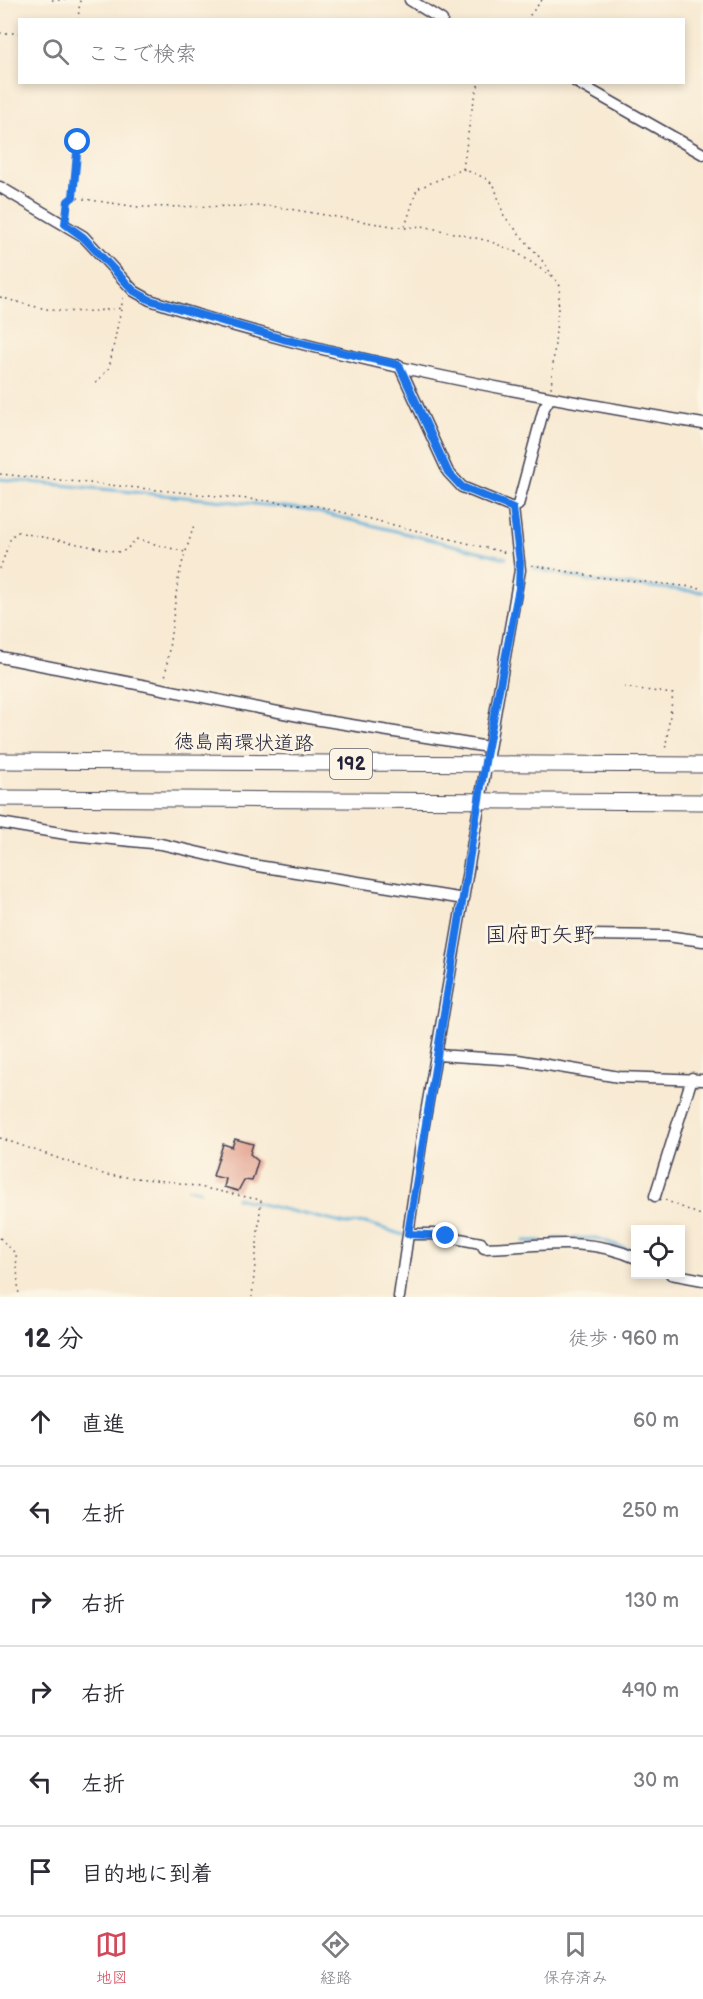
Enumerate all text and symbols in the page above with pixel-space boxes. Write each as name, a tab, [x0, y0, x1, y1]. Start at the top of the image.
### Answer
search box	[18, 18, 685, 84]
icon: search	[39, 35, 72, 68]
text: ここで検索	[87, 41, 197, 68]
route start	[64, 128, 90, 154]
street label: 徳島南環状道路	[174, 730, 314, 756]
road number: 192	[330, 749, 372, 779]
district label: 国府町矢野	[485, 922, 595, 949]
route end	[432, 1222, 458, 1248]
map controls	[631, 1225, 685, 1279]
button: locate	[631, 1225, 685, 1279]
text: 12 分	[24, 1324, 84, 1355]
text: 徒歩 · 960 m	[568, 1327, 679, 1351]
icon: ahead	[24, 1405, 57, 1438]
text: 60 m	[633, 1409, 679, 1433]
text: 直進	[81, 1411, 125, 1438]
icon: left	[24, 1495, 57, 1528]
text: 250 m	[622, 1499, 679, 1523]
text: 左折	[81, 1501, 125, 1528]
icon: right	[24, 1585, 57, 1618]
text: 130 m	[625, 1589, 679, 1613]
text: 右折	[81, 1591, 125, 1618]
icon: right	[24, 1675, 57, 1708]
text: 490 m	[622, 1679, 679, 1703]
text: 右折	[81, 1681, 125, 1708]
icon: left	[24, 1765, 57, 1798]
text: 30 m	[633, 1769, 679, 1793]
text: 左折	[81, 1771, 125, 1798]
icon: arrive	[24, 1855, 57, 1888]
text: 目的地に到着	[81, 1861, 213, 1888]
tab: 地図	[95, 1928, 128, 1988]
tab: 経路	[319, 1928, 352, 1988]
tab: 保存済み	[543, 1928, 607, 1988]

